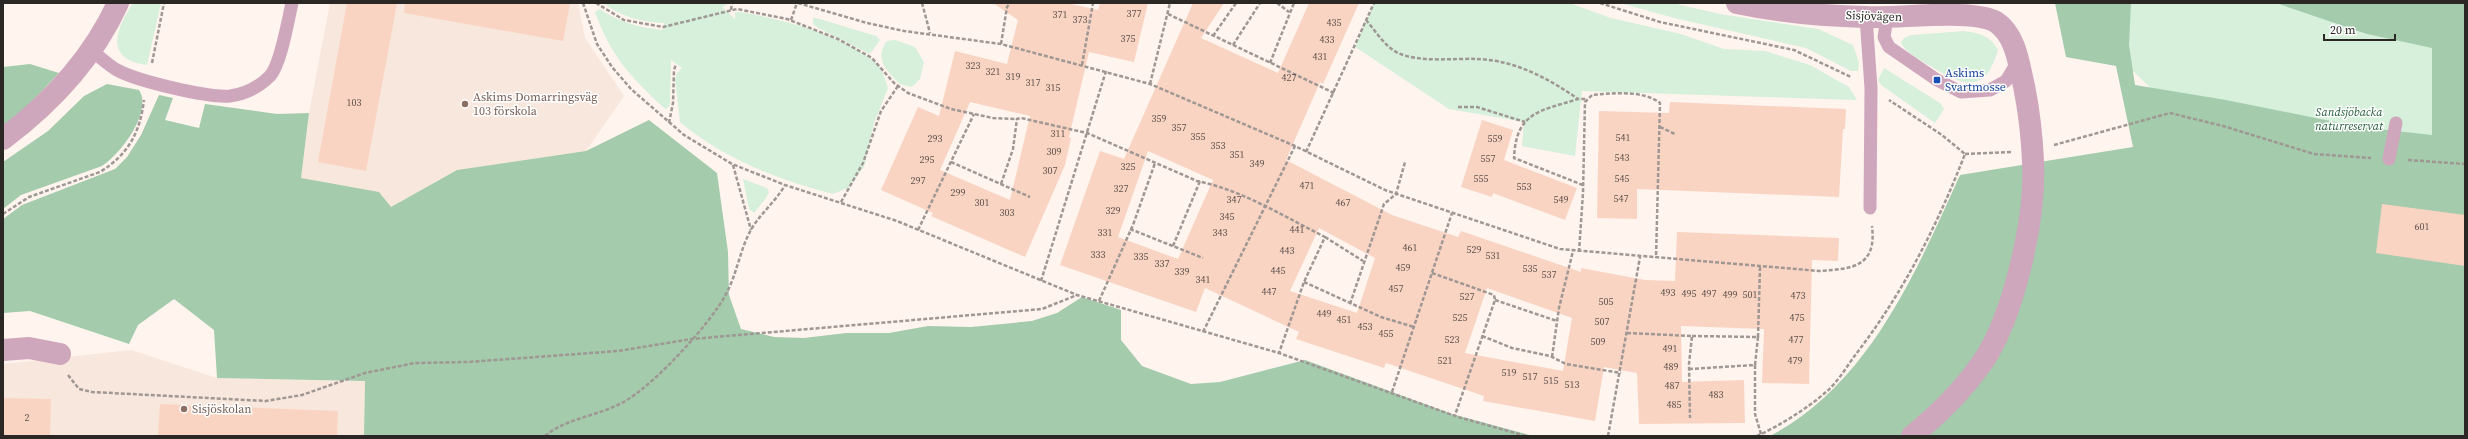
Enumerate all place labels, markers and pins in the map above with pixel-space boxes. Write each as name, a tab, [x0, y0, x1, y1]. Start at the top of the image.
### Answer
place label: Askims Svartmosse	[1945, 65, 2006, 95]
marker: Askims Svartmosse	[1932, 75, 1942, 85]
place label: Askims Domarringsväg 103 förskola	[473, 89, 597, 119]
marker: Askims Domarringsväg 103 förskola	[460, 99, 470, 109]
place label: Sisjöskolan	[192, 401, 252, 417]
marker: Sisjöskolan	[179, 404, 189, 414]

